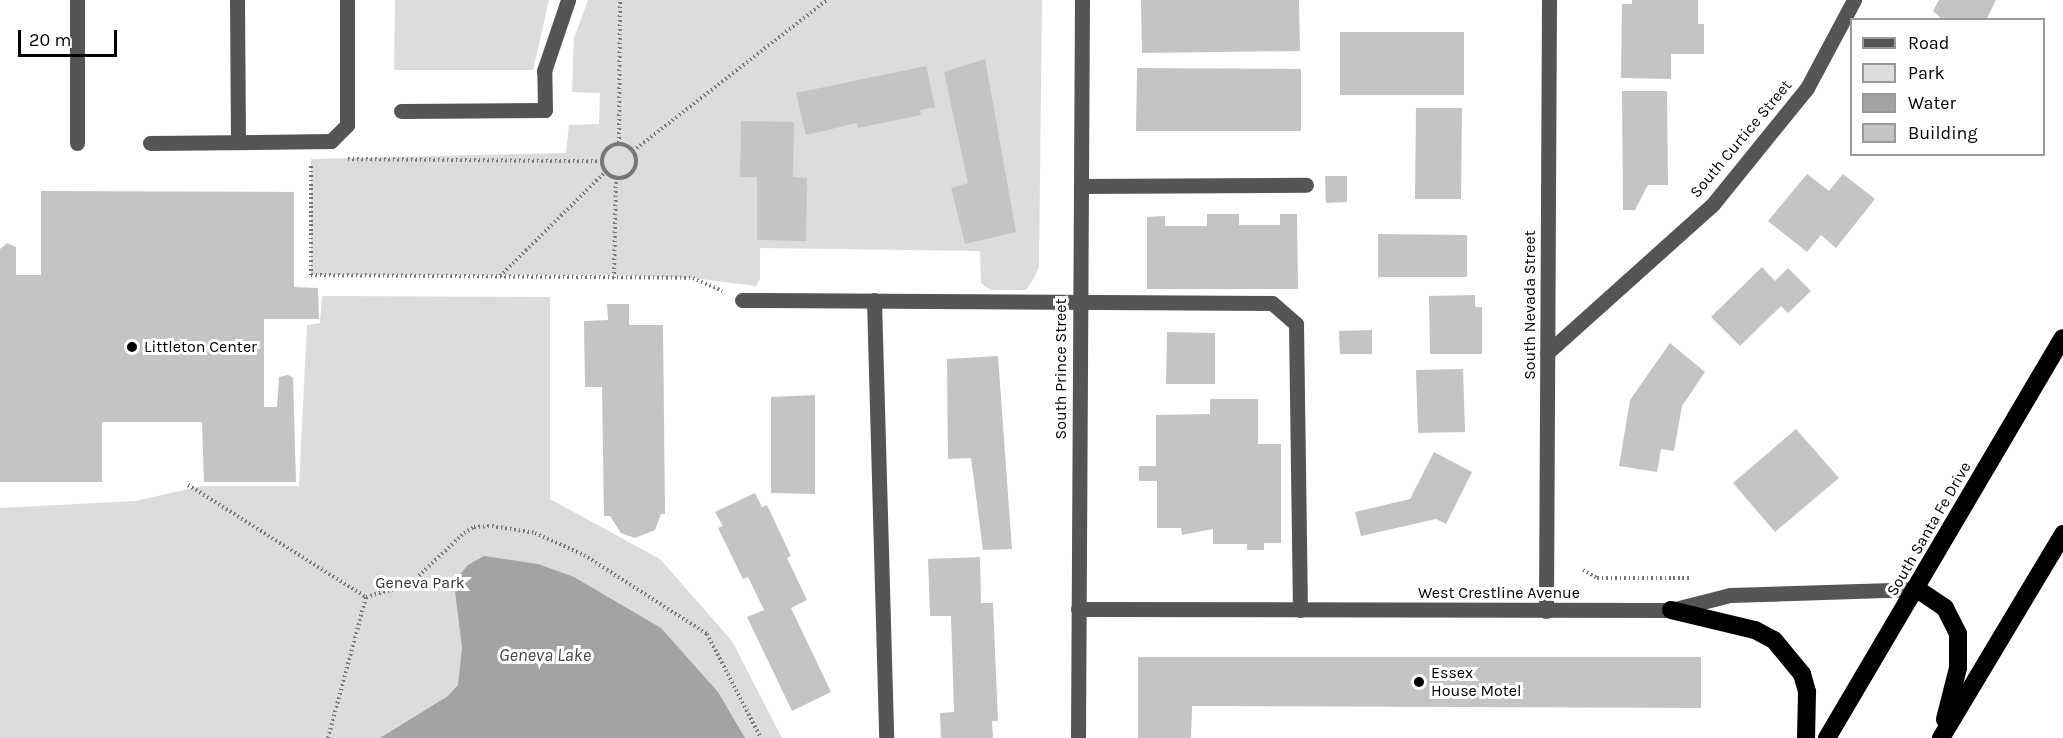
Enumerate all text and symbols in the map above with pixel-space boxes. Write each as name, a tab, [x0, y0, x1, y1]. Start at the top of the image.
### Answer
scale bar	[21, 18, 120, 56]
legend	[1850, 18, 2045, 156]
text: 20 m	[29, 29, 71, 51]
text: Road	[1908, 32, 1949, 54]
text: Park	[1908, 62, 1945, 84]
street label: South Curtice Street	[1686, 76, 1796, 202]
text: Water	[1908, 92, 1956, 114]
text: Building	[1908, 122, 1978, 144]
street label: South Nevada Street	[1520, 230, 1540, 380]
street label: South Prince Street	[1051, 299, 1071, 439]
place label: Littleton Center	[144, 337, 257, 357]
marker: Littleton Center	[125, 340, 139, 354]
street label: South Santa Fe Drive	[1883, 459, 1975, 599]
park label: Geneva Park	[375, 573, 465, 593]
street label: West Crestline Avenue	[1418, 583, 1580, 603]
water label: Geneva Lake	[499, 644, 591, 666]
place label: Essex House Motel	[1431, 663, 1522, 701]
marker: Essex House Motel	[1412, 675, 1426, 689]

